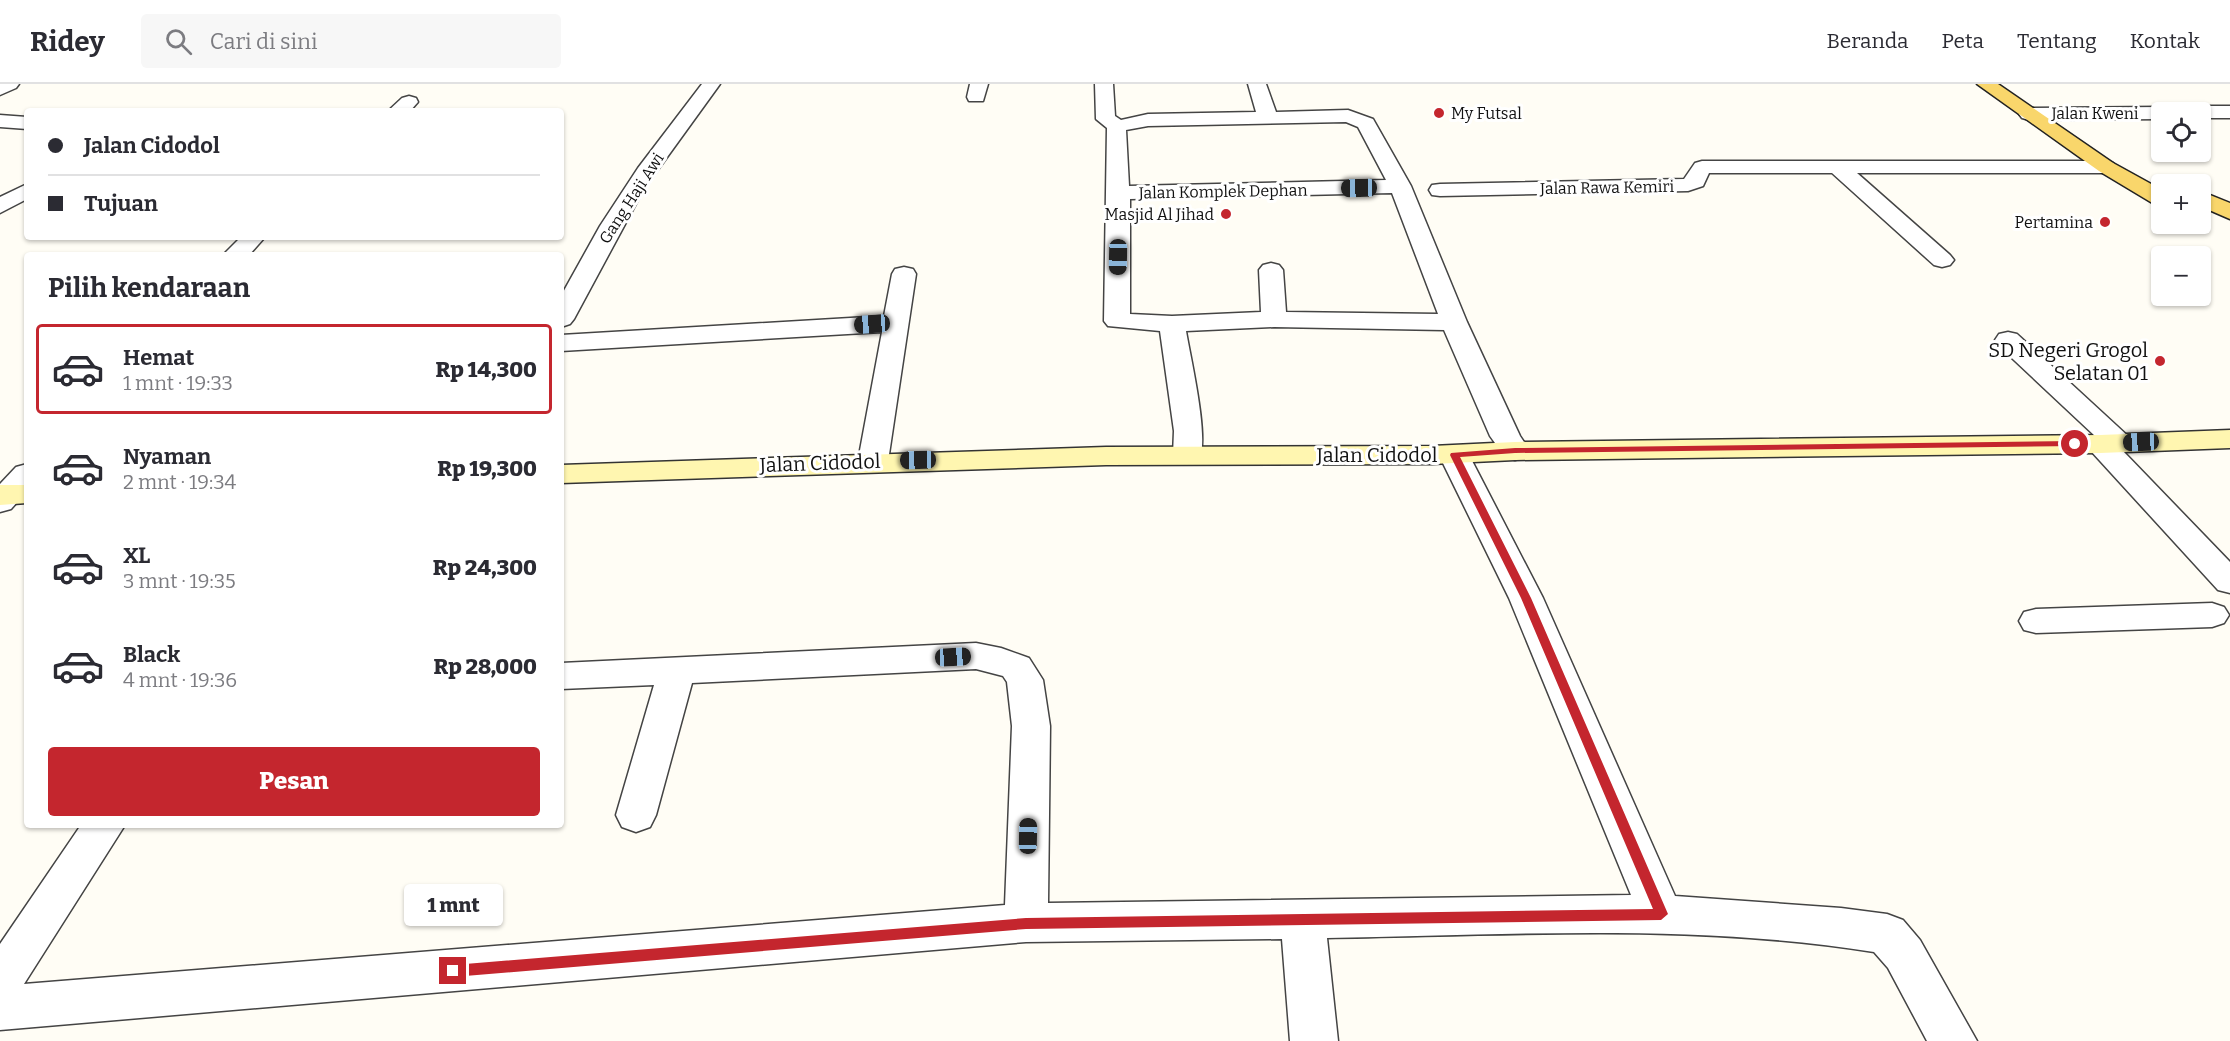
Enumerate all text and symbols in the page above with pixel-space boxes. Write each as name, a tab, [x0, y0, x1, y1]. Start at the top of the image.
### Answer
search box	[141, 14, 561, 68]
text: Ridey	[30, 25, 105, 58]
icon: search	[162, 25, 195, 58]
text: Cari di sini	[210, 28, 317, 55]
text: Beranda	[1827, 28, 1908, 54]
text: Peta	[1941, 28, 1984, 54]
text: Tentang	[2017, 28, 2097, 54]
text: Kontak	[2130, 28, 2200, 54]
map controls	[2151, 102, 2211, 306]
button: locate	[2151, 102, 2211, 162]
place label: My Futsal	[1451, 104, 1522, 123]
street label: Jalan Kweni	[2050, 104, 2139, 123]
marker: My Futsal	[1432, 106, 1446, 120]
text: Jalan Cidodol	[84, 132, 220, 159]
street label: Gang Haji Awi	[595, 149, 668, 247]
button: +	[2151, 174, 2211, 234]
street label: Jalan Rawa Kemiri	[1539, 177, 1675, 198]
car	[1341, 179, 1377, 197]
street label: Jalan Komplek Dephan	[1137, 181, 1308, 202]
text: Tujuan	[84, 190, 158, 217]
place label: Masjid Al Jihad	[1105, 205, 1214, 224]
marker: Masjid Al Jihad	[1219, 207, 1233, 221]
place label: Pertamina	[2015, 213, 2093, 232]
marker: Pertamina	[2098, 215, 2112, 229]
car	[1109, 239, 1127, 275]
button: −	[2151, 246, 2211, 306]
text: Pilih kendaraan	[48, 272, 250, 304]
car	[853, 314, 891, 334]
place label: SD Negeri Grogol Selatan 01	[1988, 338, 2148, 385]
icon: car	[51, 342, 105, 396]
text: Hemat	[123, 344, 194, 371]
marker: SD Negeri Grogol Selatan 01	[2153, 354, 2167, 368]
text: Rp 14,300	[436, 356, 537, 383]
text: 1 mnt · 19:33	[123, 371, 233, 395]
route start	[2061, 430, 2088, 457]
car	[2123, 432, 2159, 452]
icon: car	[51, 441, 105, 495]
text: Nyaman	[123, 443, 211, 470]
street label: Jalan Cidodol	[1316, 443, 1438, 467]
street label: Jalan Cidodol	[758, 449, 881, 477]
car	[900, 451, 936, 469]
text: Rp 19,300	[437, 455, 537, 482]
text: 2 mnt · 19:34	[123, 470, 236, 494]
icon: car	[51, 540, 105, 594]
text: XL	[123, 542, 150, 569]
text: Rp 24,300	[433, 554, 537, 581]
text: 3 mnt · 19:35	[123, 569, 236, 593]
icon: car	[51, 639, 105, 693]
text: Black	[123, 641, 180, 668]
car	[935, 647, 971, 667]
text: Rp 28,000	[434, 653, 537, 680]
text: 4 mnt · 19:36	[123, 668, 237, 692]
button: Pesan	[48, 747, 540, 816]
car	[1019, 818, 1037, 854]
callout: 1 mnt	[404, 884, 502, 926]
text: 1 mnt	[427, 893, 480, 917]
route end	[439, 957, 466, 984]

